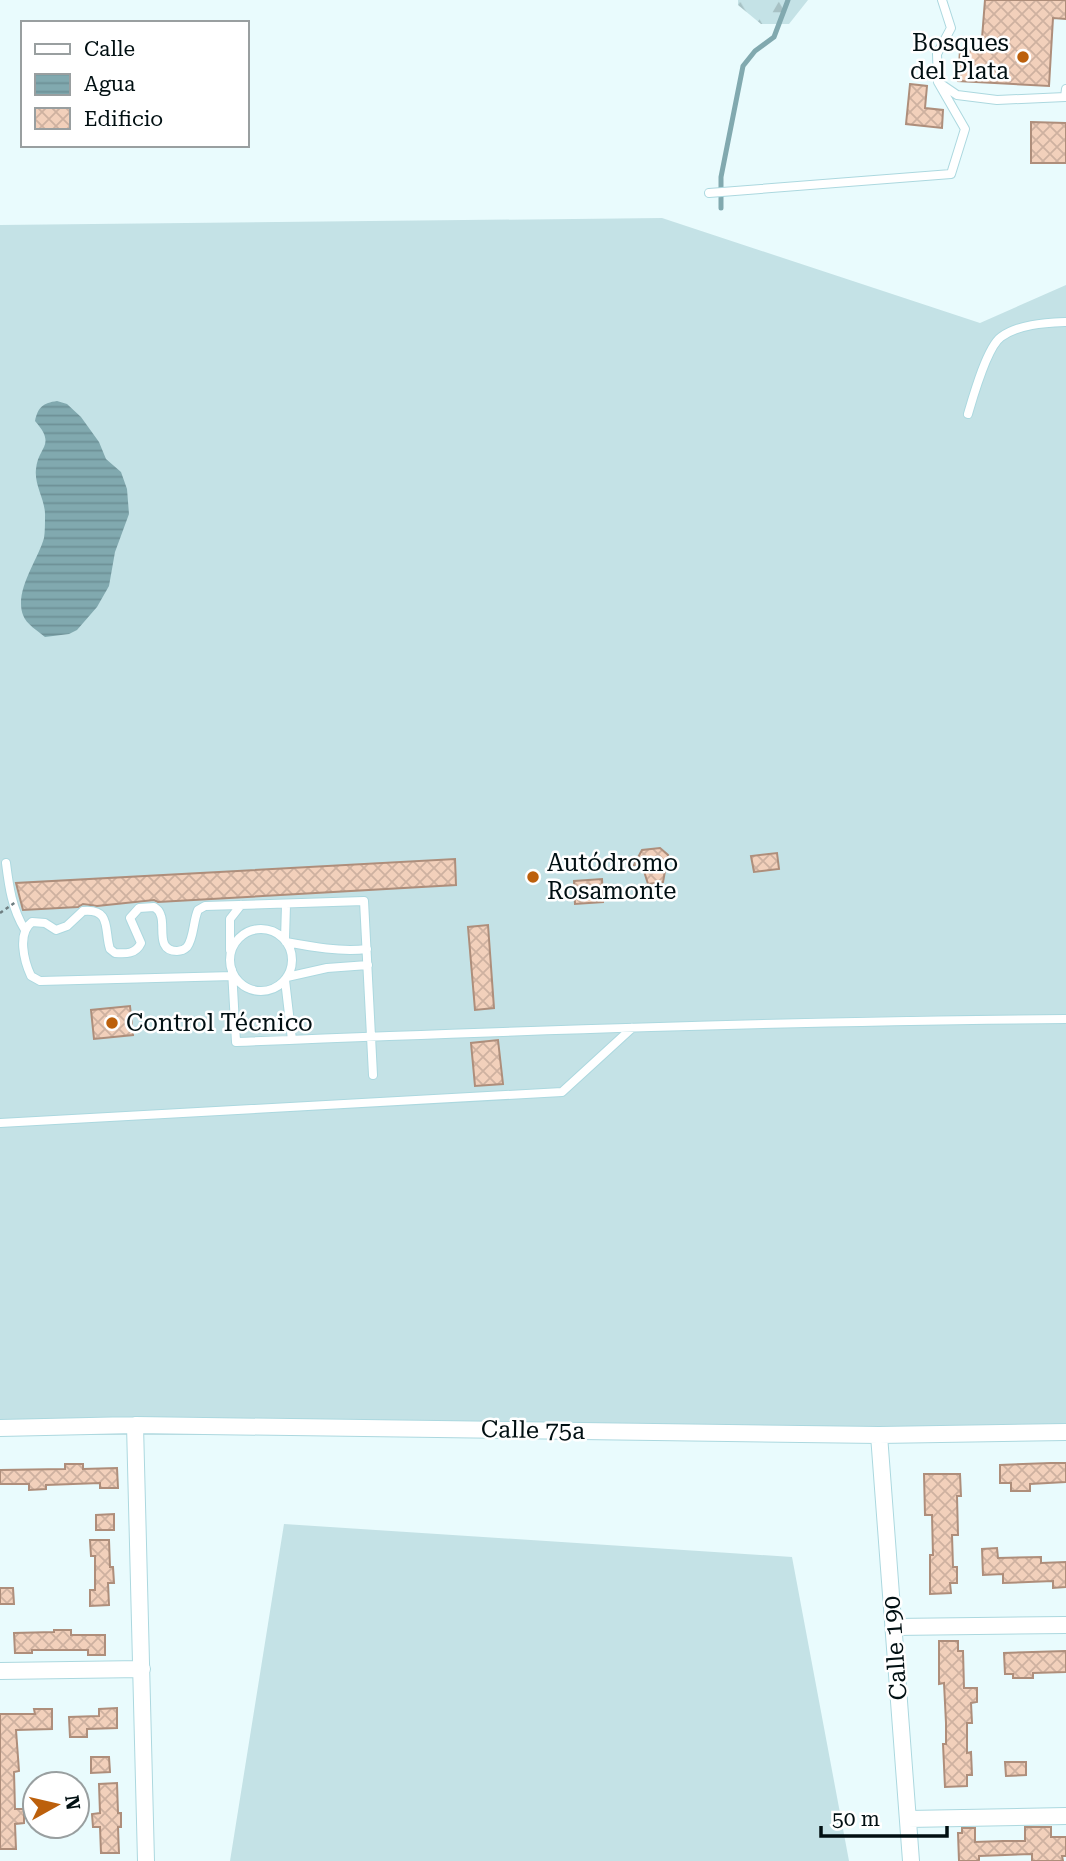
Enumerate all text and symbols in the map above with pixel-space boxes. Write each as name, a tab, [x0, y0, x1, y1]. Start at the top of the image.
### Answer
legend	[21, 21, 248, 147]
place label: Bosques del Plata	[910, 29, 1009, 85]
text: Calle	[84, 37, 135, 61]
marker: Bosques del Plata	[1015, 49, 1031, 65]
text: Agua	[84, 72, 136, 96]
text: Edificio	[84, 107, 163, 131]
place label: Autódromo Rosamonte	[547, 849, 678, 905]
marker: Autódromo Rosamonte	[525, 869, 541, 885]
place label: Control Técnico	[126, 1009, 313, 1037]
marker: Control Técnico	[104, 1015, 120, 1031]
street label: Calle 75a	[481, 1415, 585, 1445]
street label: Calle 190	[877, 1595, 913, 1701]
north arrow	[21, 1770, 91, 1840]
text: N	[60, 1794, 85, 1812]
scale bar	[821, 1794, 947, 1838]
text: 50 m	[832, 1807, 880, 1831]

